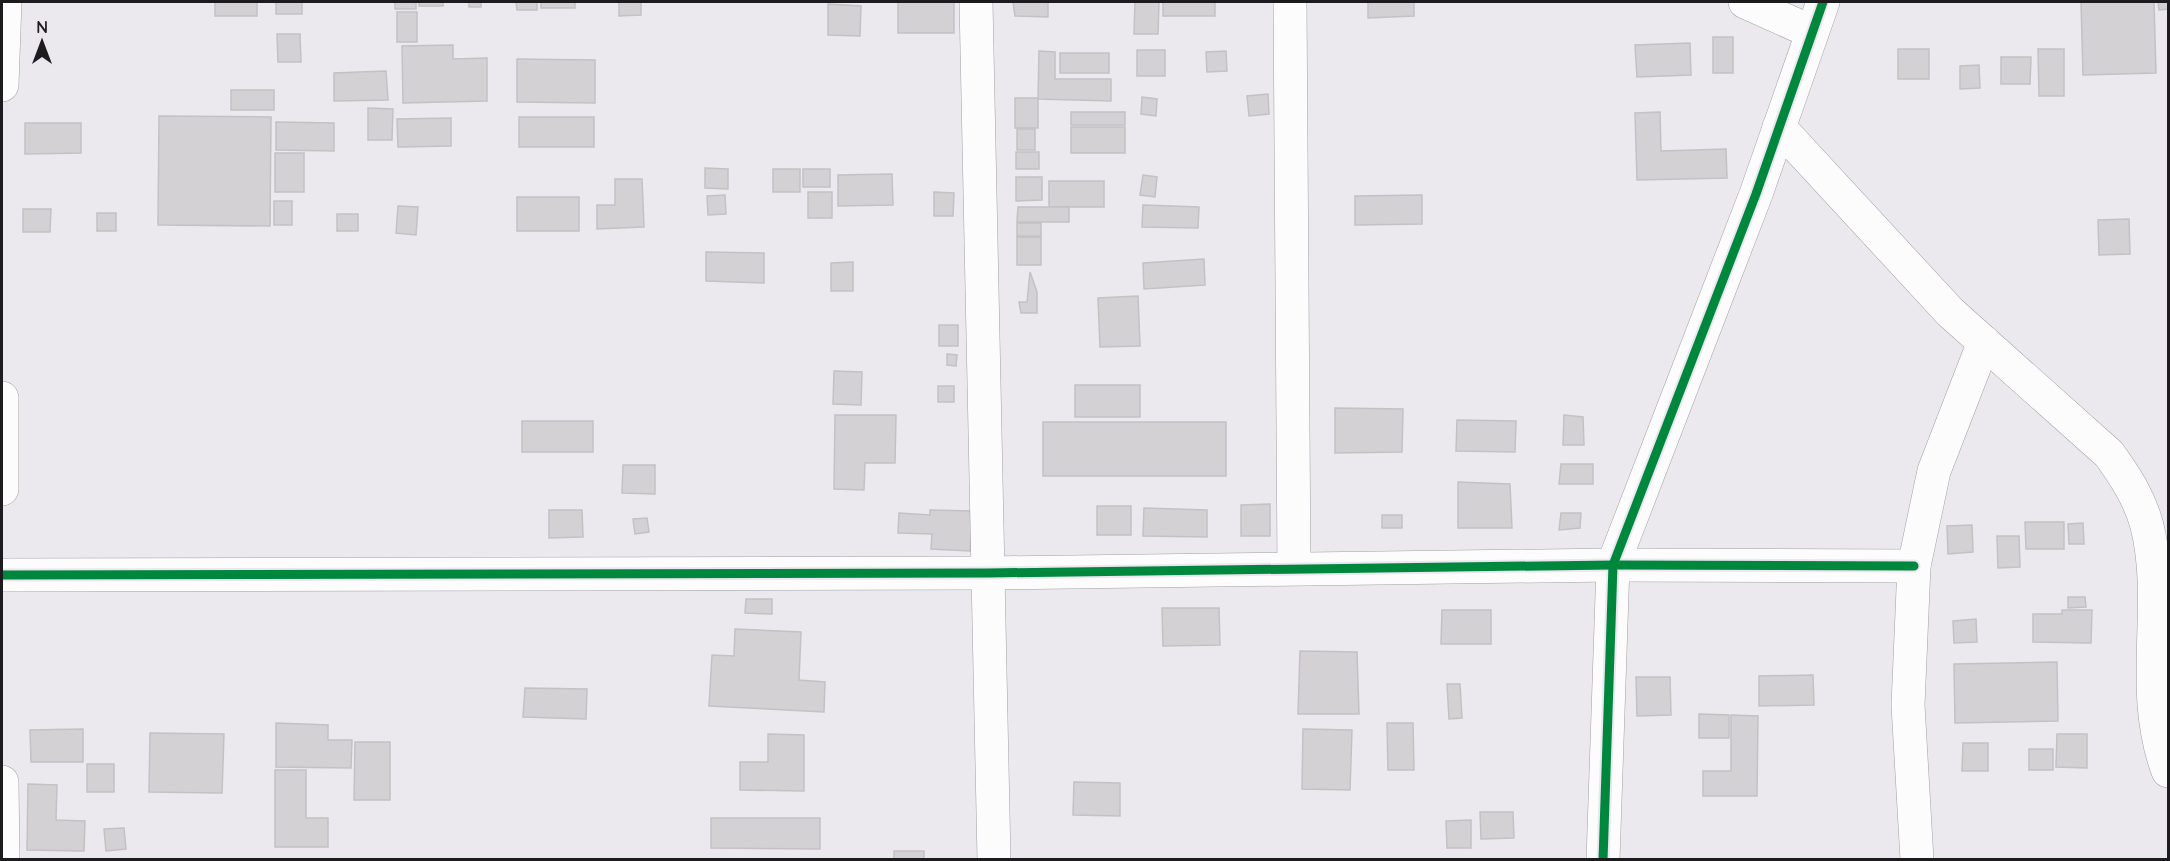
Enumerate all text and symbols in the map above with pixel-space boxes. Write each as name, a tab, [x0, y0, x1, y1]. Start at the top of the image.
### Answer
north arrow	[12, 12, 72, 72]
text: N	[36, 17, 48, 37]

